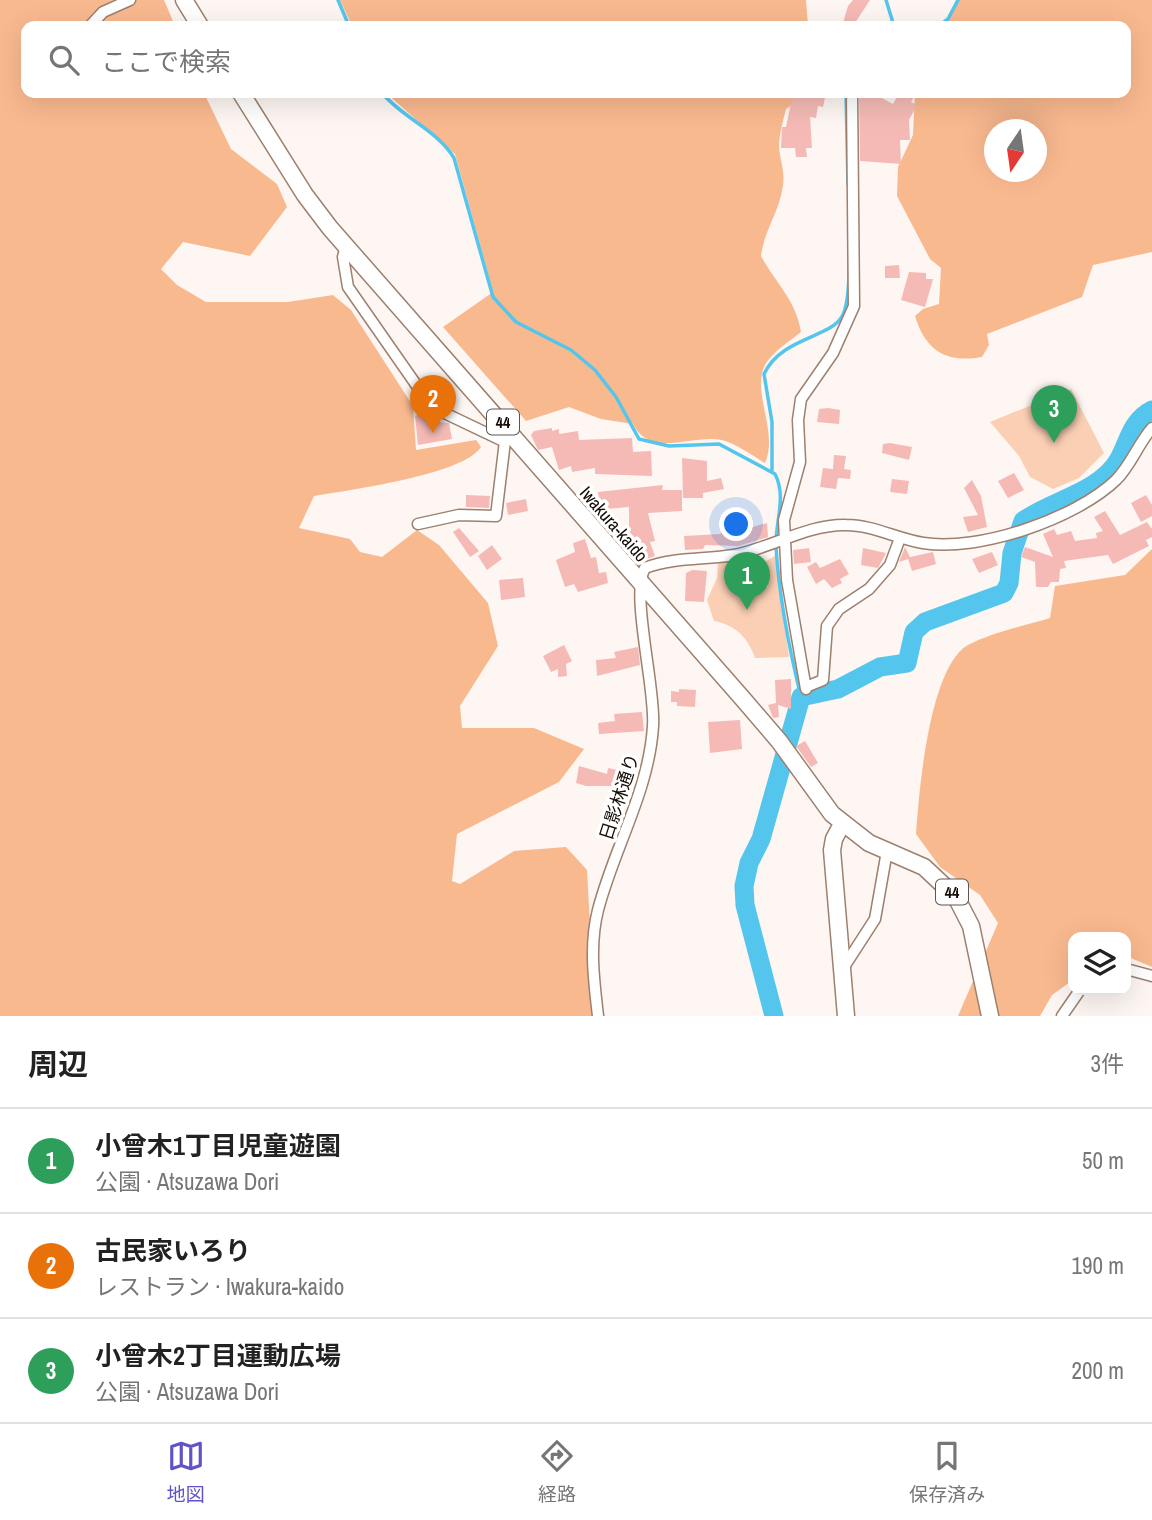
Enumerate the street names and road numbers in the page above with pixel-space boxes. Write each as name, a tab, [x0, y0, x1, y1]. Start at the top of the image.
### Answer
road number: 44	[487, 410, 519, 434]
street label: Iwakura-kaido	[574, 481, 654, 567]
street label: 日影林通り	[593, 750, 645, 844]
road number: 44	[936, 880, 968, 904]

